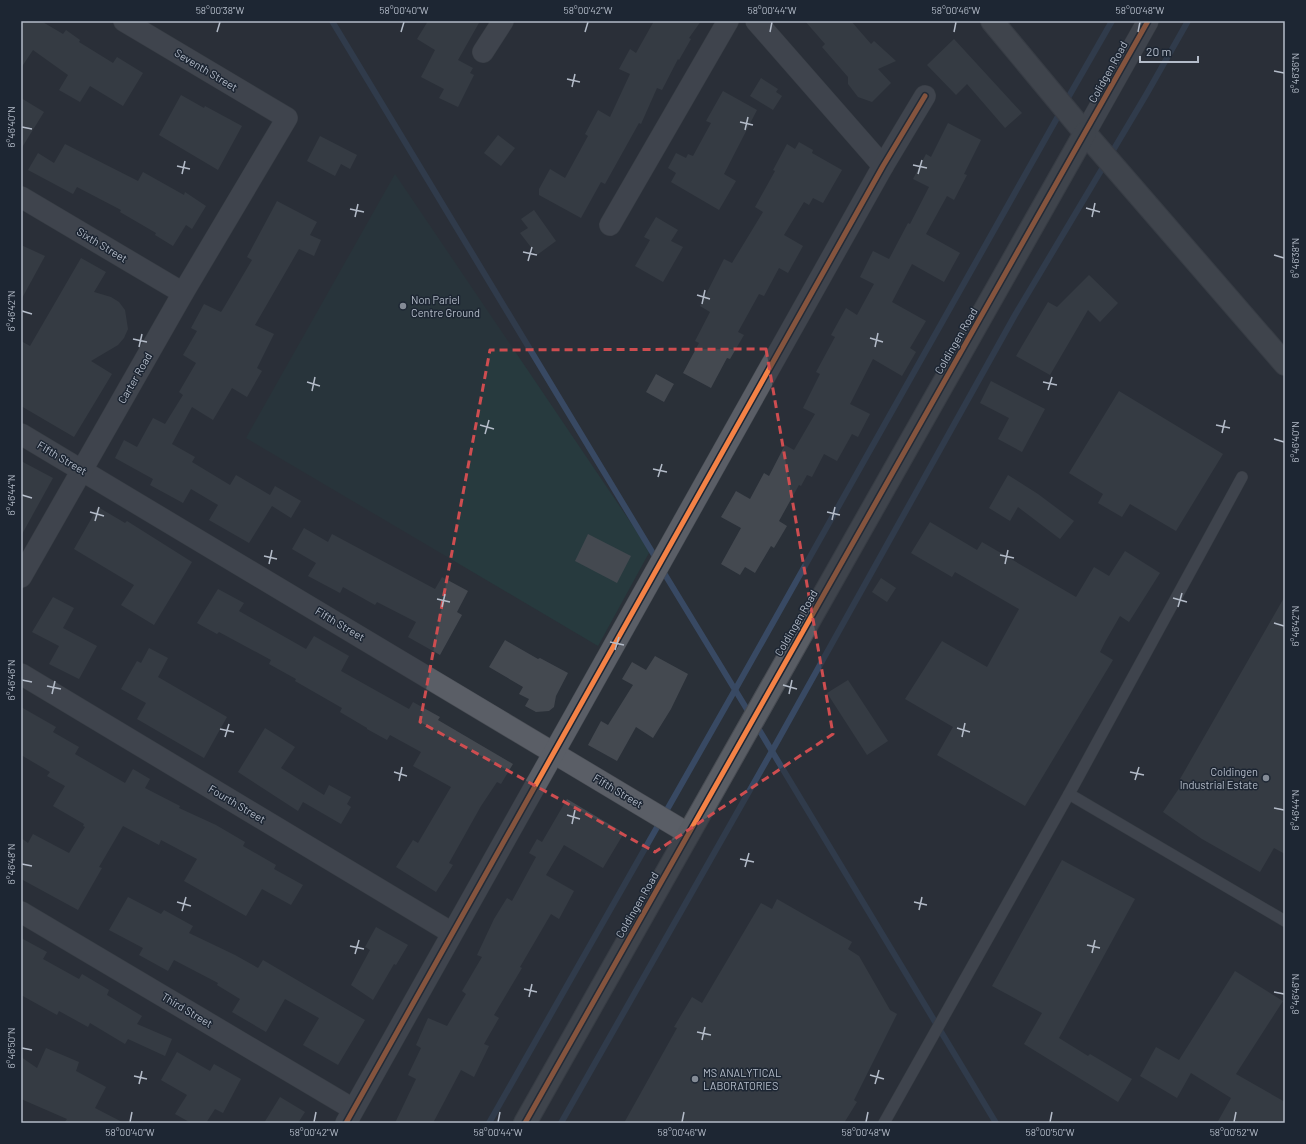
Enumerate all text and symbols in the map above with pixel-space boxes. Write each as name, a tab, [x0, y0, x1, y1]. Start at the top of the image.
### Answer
text: 58°00'38"W	[196, 4, 244, 16]
text: 58°00'40"W	[379, 4, 429, 16]
text: 58°00'42"W	[564, 4, 613, 16]
text: 58°00'44"W	[748, 4, 797, 16]
text: 58°00'46"W	[932, 4, 981, 16]
text: 58°00'48"W	[1116, 4, 1165, 16]
scale bar	[1140, 38, 1198, 64]
street label: Colidgen Road	[1085, 39, 1130, 105]
text: 20 m	[1146, 44, 1172, 58]
street label: Seventh Street	[172, 46, 240, 93]
text: 6°46'36"N	[1289, 53, 1301, 93]
text: 6°46'40"N	[5, 106, 17, 148]
street label: Sixth Street	[75, 224, 130, 265]
text: 6°46'38"N	[1289, 238, 1301, 278]
text: 6°46'42"N	[5, 290, 17, 332]
place label: Non Pariel Centre Ground	[411, 293, 480, 319]
marker: Non Pariel Centre Ground	[398, 301, 408, 311]
street label: Coldingen Road	[931, 305, 980, 376]
street label: Carter Road	[115, 350, 154, 406]
text: 6°46'40"N	[1289, 421, 1301, 463]
street label: Fifth Street	[35, 438, 89, 477]
text: 6°46'44"N	[5, 474, 17, 516]
street label: Coldingen Road	[771, 587, 820, 658]
street label: Fifth Street	[313, 604, 367, 643]
text: 6°46'42"N	[1289, 605, 1301, 647]
text: 6°46'46"N	[5, 660, 17, 700]
place label: Coldingen Industrial Estate	[1180, 765, 1258, 791]
street label: Fifth Street	[591, 771, 645, 810]
marker: Coldingen Industrial Estate	[1261, 773, 1271, 783]
street label: Fourth Street	[206, 782, 268, 826]
text: 6°46'44"N	[1289, 789, 1301, 831]
text: 6°46'48"N	[5, 844, 17, 884]
street label: Coldingen Road	[612, 869, 661, 940]
text: 6°46'46"N	[1289, 974, 1301, 1014]
street label: Third Street	[159, 989, 215, 1030]
text: 6°46'50"N	[5, 1027, 17, 1069]
place label: MS ANALYTICAL LABORATORIES	[703, 1066, 781, 1092]
marker: MS ANALYTICAL LABORATORIES	[690, 1074, 700, 1084]
text: 58°00'40"W	[105, 1126, 155, 1138]
text: 58°00'42"W	[290, 1126, 339, 1138]
text: 58°00'44"W	[474, 1126, 523, 1138]
text: 58°00'46"W	[658, 1126, 707, 1138]
text: 58°00'48"W	[842, 1126, 891, 1138]
text: 58°00'50"W	[1026, 1126, 1075, 1138]
text: 58°00'52"W	[1210, 1126, 1259, 1138]

